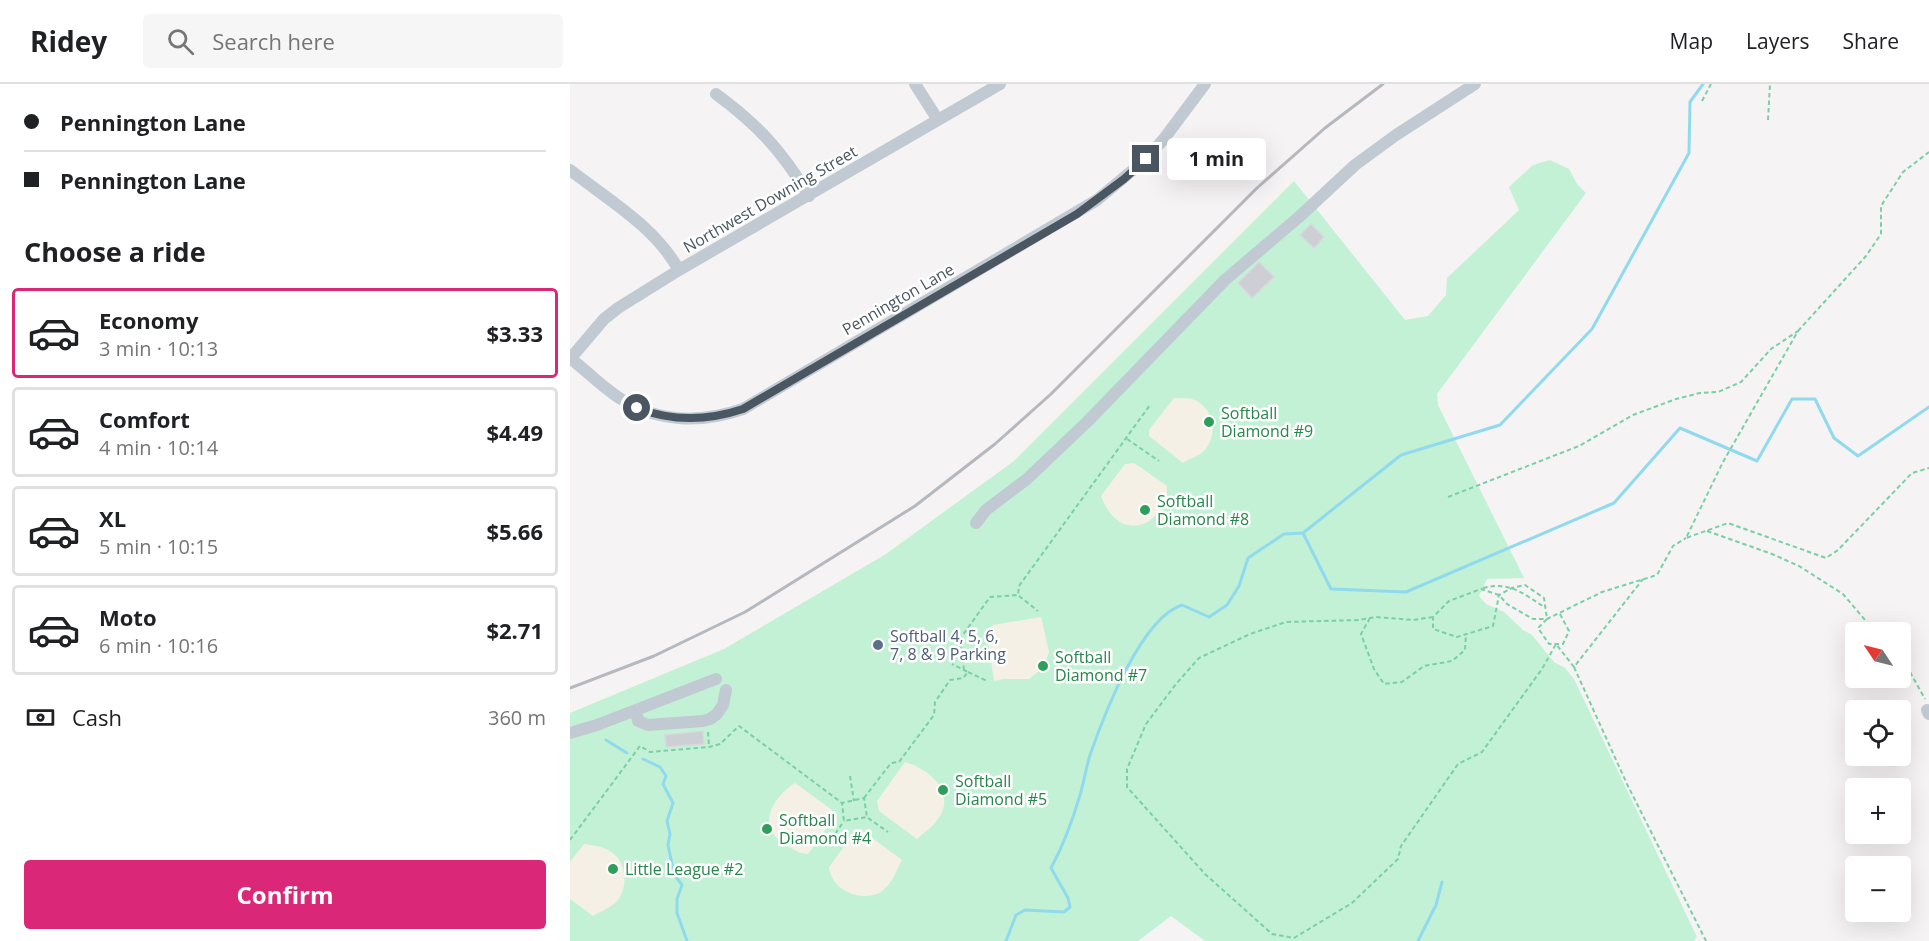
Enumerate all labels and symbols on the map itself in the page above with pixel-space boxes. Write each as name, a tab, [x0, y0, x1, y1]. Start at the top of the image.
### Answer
callout: 1 min	[1167, 138, 1266, 180]
street label: Northwest Downing Street	[679, 140, 861, 258]
route end	[1132, 145, 1159, 172]
street label: Pennington Lane	[838, 258, 958, 340]
route start	[623, 394, 650, 421]
place label: Softball Diamond #9	[1221, 402, 1313, 442]
marker: Softball Diamond #9	[1202, 415, 1216, 429]
place label: Softball Diamond #8	[1157, 490, 1249, 530]
marker: Softball Diamond #8	[1138, 503, 1152, 517]
north arrow	[1845, 622, 1911, 688]
place label: Softball 4, 5, 6, 7, 8 & 9 Parking	[890, 625, 1006, 665]
marker: Softball 4, 5, 6, 7, 8 & 9 Parking	[871, 638, 885, 652]
place label: Softball Diamond #7	[1055, 646, 1147, 686]
marker: Softball Diamond #7	[1036, 659, 1050, 673]
place label: Softball Diamond #5	[955, 770, 1047, 810]
marker: Softball Diamond #5	[936, 783, 950, 797]
place label: Softball Diamond #4	[779, 809, 871, 849]
marker: Softball Diamond #4	[760, 822, 774, 836]
place label: Little League #2	[625, 858, 743, 880]
marker: Little League #2	[606, 862, 620, 876]

